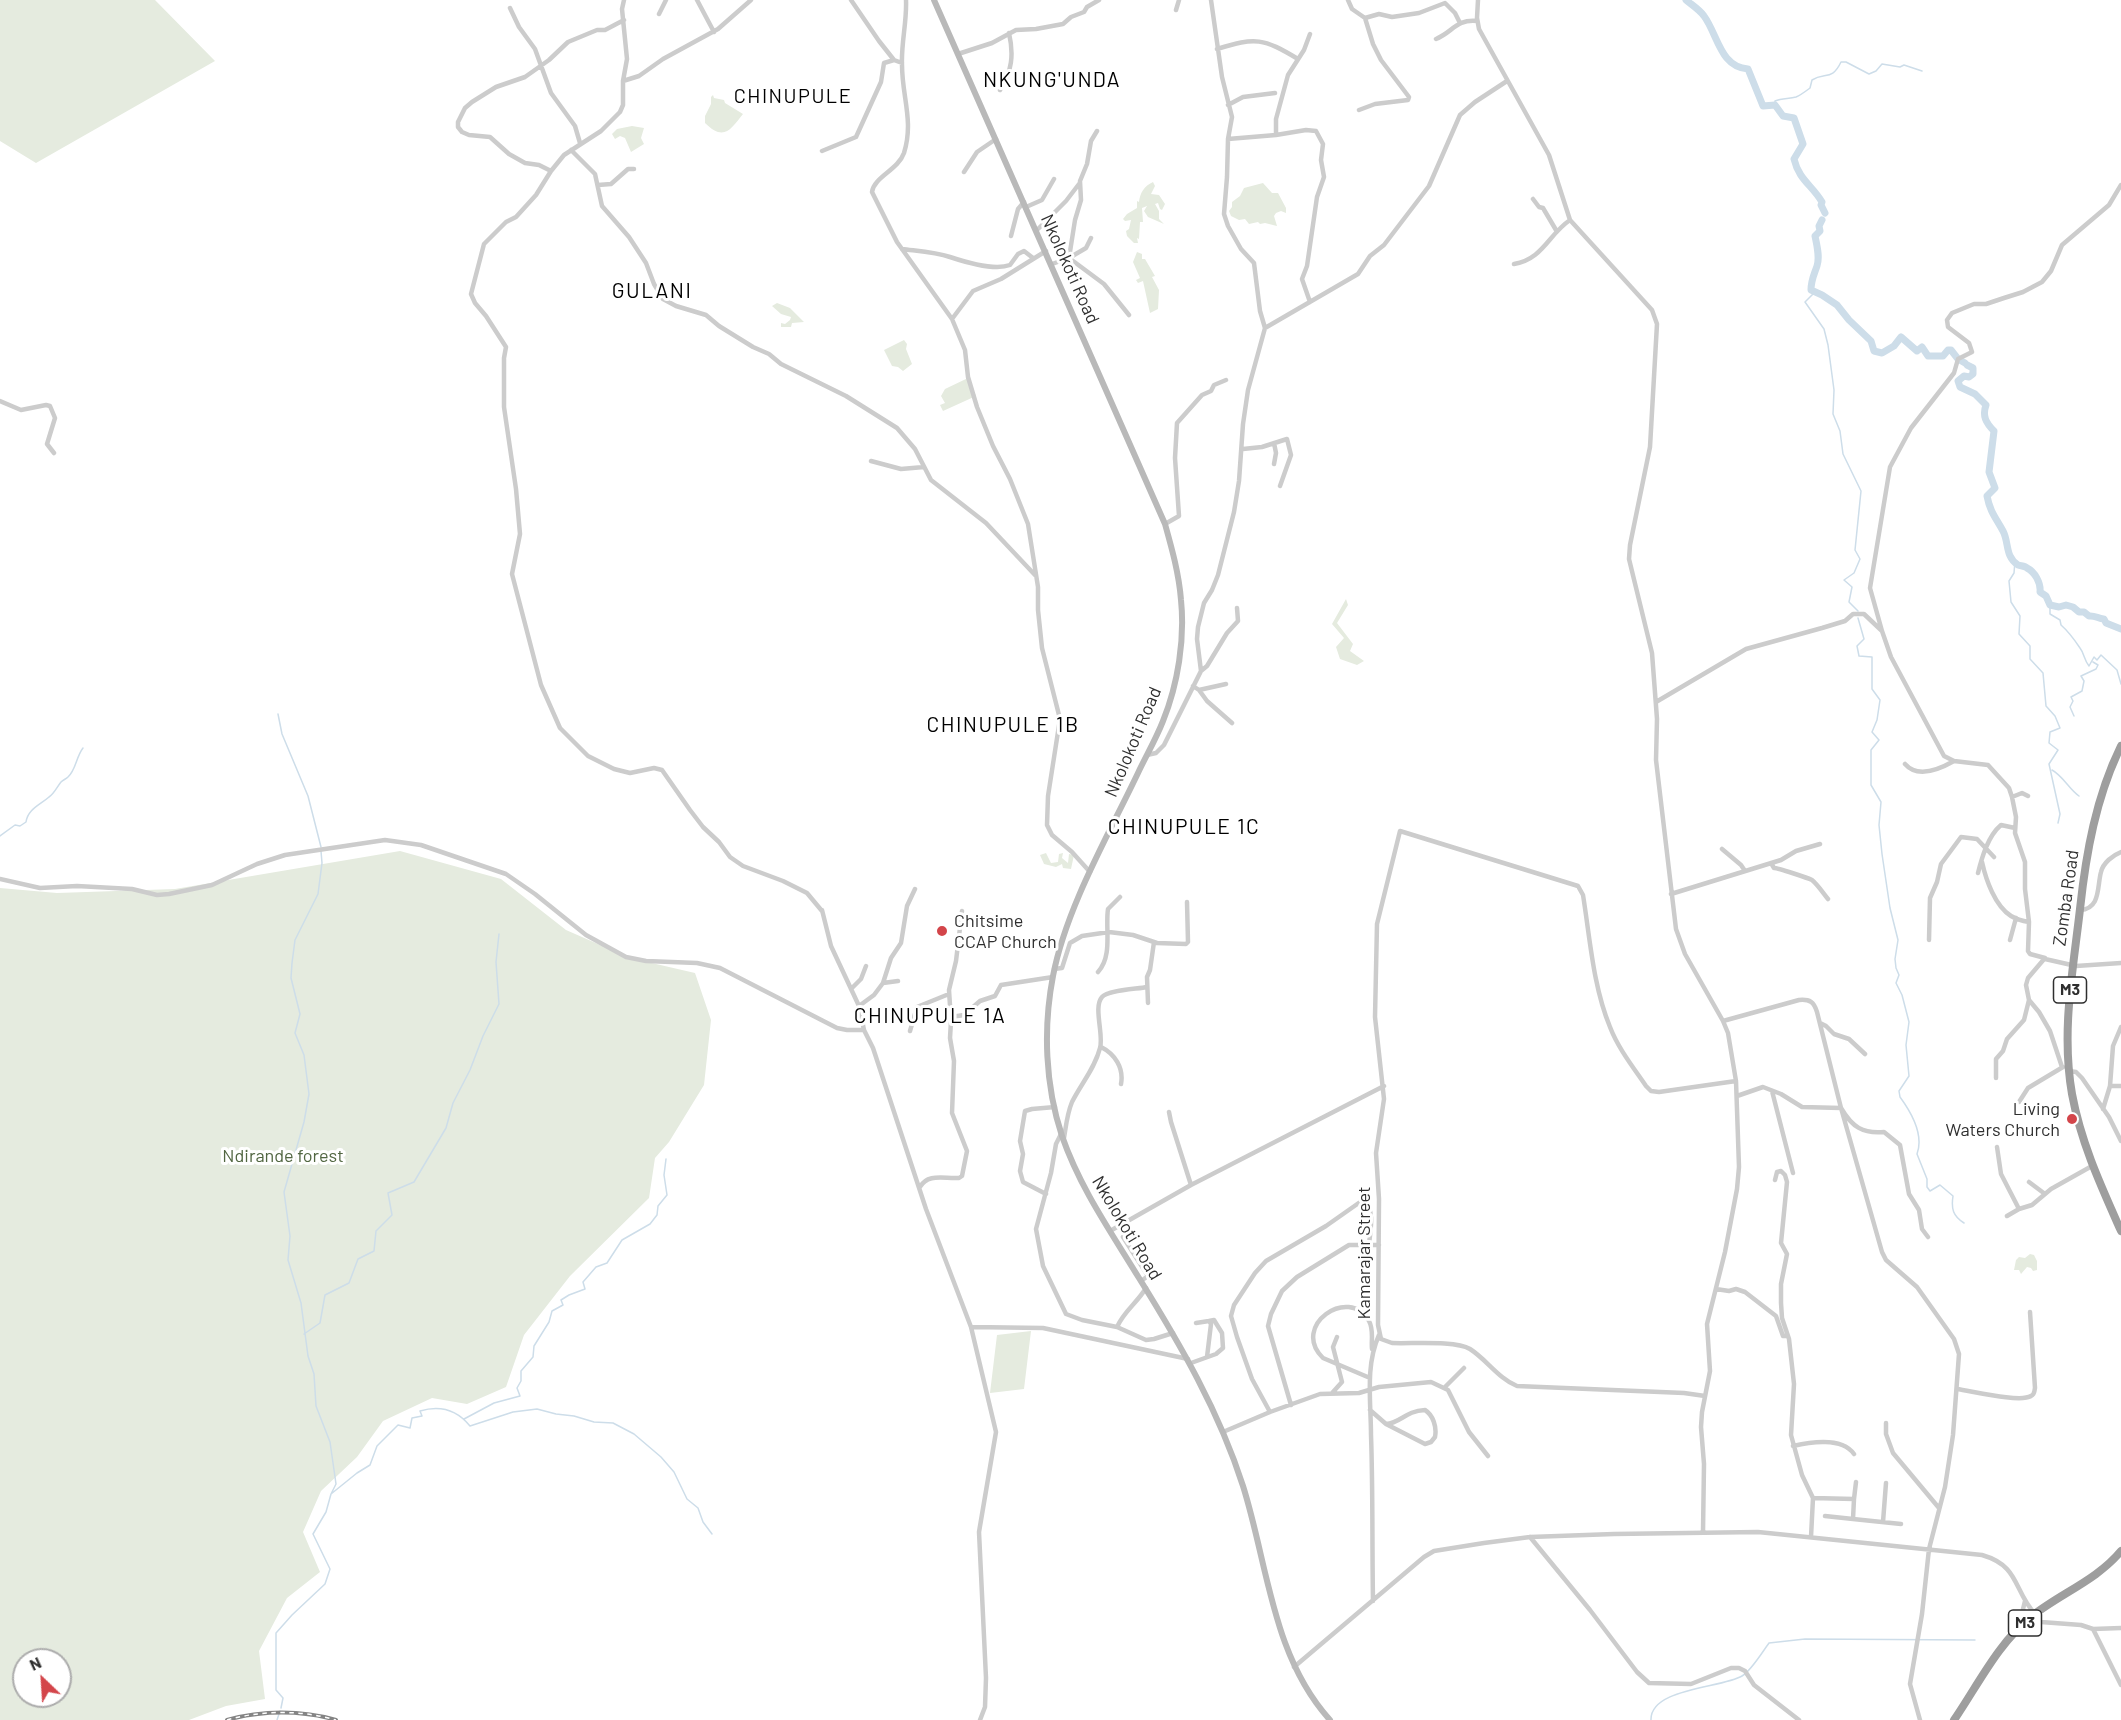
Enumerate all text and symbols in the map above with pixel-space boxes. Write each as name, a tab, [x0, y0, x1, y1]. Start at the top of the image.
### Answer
district label: NKUNG'UNDA	[983, 67, 1121, 93]
district label: CHINUPULE	[734, 84, 852, 108]
street label: Nkolokoti Road	[1036, 211, 1104, 327]
district label: GULANI	[612, 278, 692, 304]
street label: Nkolokoti Road	[1100, 684, 1166, 800]
district label: CHINUPULE 1B	[926, 712, 1080, 738]
district label: CHINUPULE 1C	[1108, 814, 1260, 840]
street label: Zomba Road	[2049, 848, 2083, 948]
place label: Chitsime CCAP Church	[954, 910, 1057, 952]
marker: Chitsime CCAP Church	[935, 924, 949, 938]
road number: M3	[2054, 977, 2086, 1003]
district label: CHINUPULE 1A	[854, 1003, 1006, 1029]
place label: Living Waters Church	[1946, 1098, 2060, 1140]
marker: Living Waters Church	[2065, 1112, 2079, 1126]
park label: Ndirande forest	[222, 1145, 344, 1167]
street label: Nkolokoti Road	[1087, 1172, 1167, 1284]
street label: Kamarajar Street	[1353, 1187, 1375, 1319]
road number: M3	[2008, 1610, 2042, 1636]
north arrow	[12, 1648, 72, 1708]
text: N	[26, 1652, 44, 1674]

